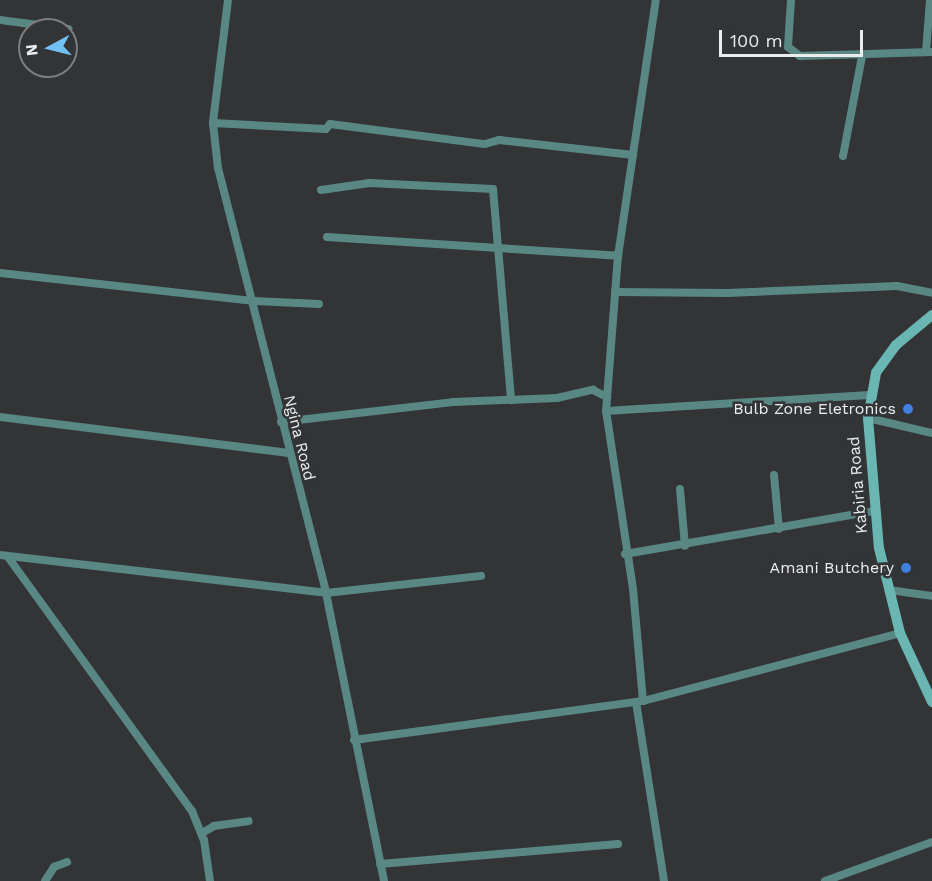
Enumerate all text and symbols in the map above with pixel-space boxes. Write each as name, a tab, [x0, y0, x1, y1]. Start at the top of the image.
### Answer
north arrow	[18, 18, 78, 78]
scale bar	[722, 18, 866, 56]
text: 100 m	[730, 30, 783, 51]
text: N	[21, 43, 42, 57]
street label: Ngina Road	[279, 393, 319, 483]
place label: Bulb Zone Eletronics	[733, 399, 896, 419]
marker: Bulb Zone Eletronics	[901, 402, 915, 416]
street label: Kabiria Road	[844, 435, 872, 535]
place label: Amani Butchery	[770, 558, 894, 578]
marker: Amani Butchery	[899, 561, 913, 575]

